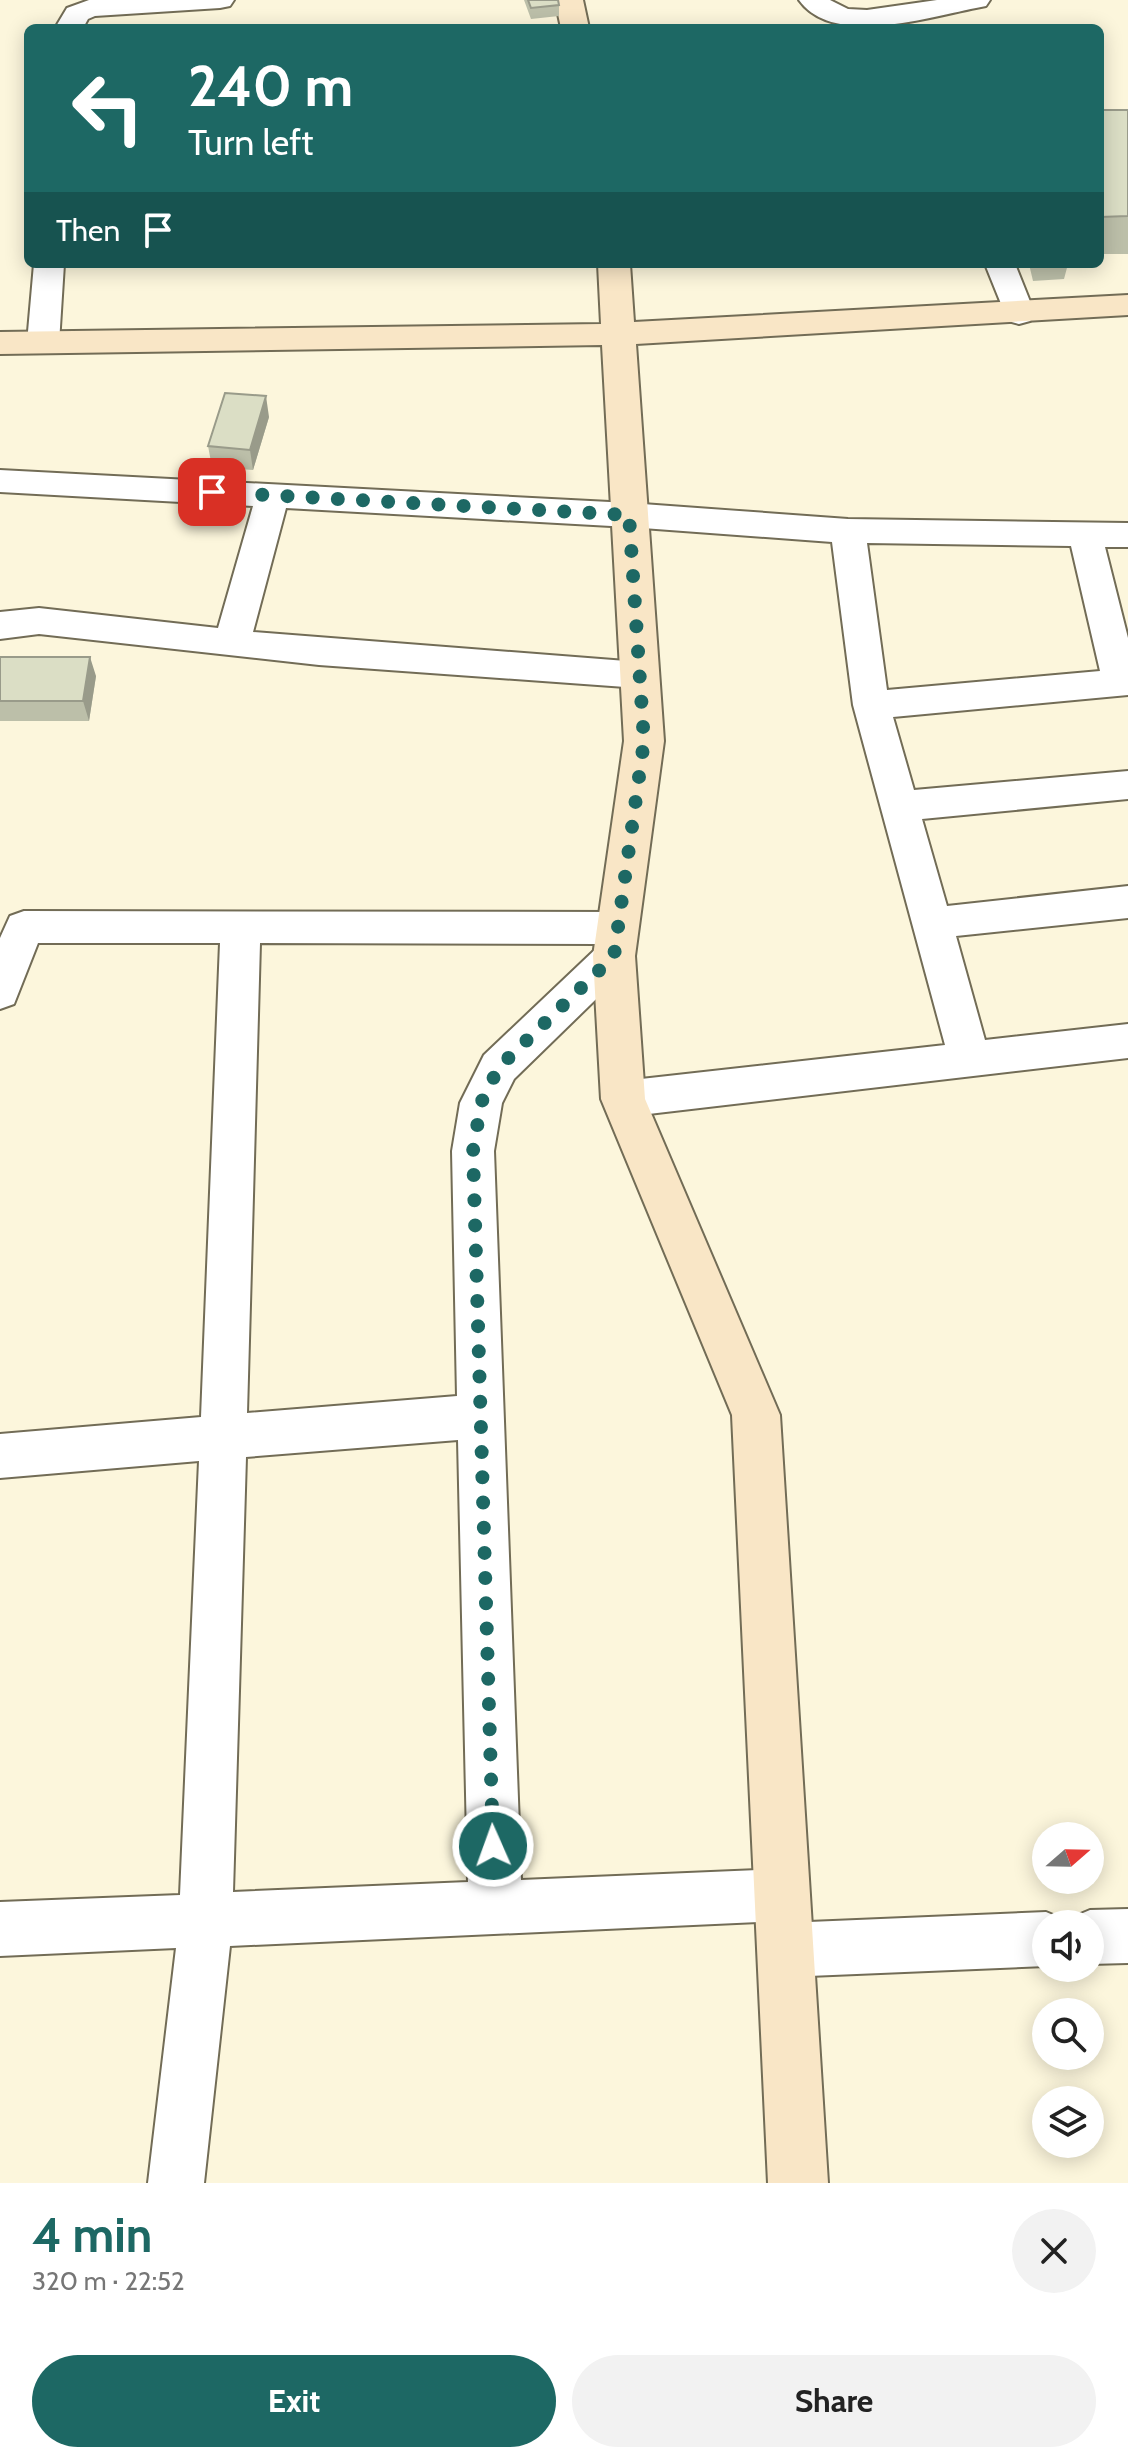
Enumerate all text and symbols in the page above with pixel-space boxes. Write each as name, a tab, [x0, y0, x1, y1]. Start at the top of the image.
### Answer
text: 240 m	[188, 52, 353, 120]
icon: left	[56, 56, 160, 160]
text: Turn left	[188, 120, 313, 164]
icon: arrive	[136, 208, 180, 252]
text: Then	[56, 212, 120, 249]
pin	[178, 458, 246, 526]
icon: arrive	[190, 470, 234, 514]
position arrow	[451, 1804, 535, 1888]
north arrow	[1032, 1822, 1104, 1894]
map controls	[1032, 1822, 1104, 2158]
button: sound	[1032, 1910, 1104, 1982]
button: search	[1032, 1998, 1104, 2070]
button: layers	[1032, 2086, 1104, 2158]
text: 4 min	[32, 2206, 152, 2264]
button: close	[1012, 2209, 1096, 2293]
text: 320 m · 22:52	[32, 2265, 185, 2297]
button: Exit	[32, 2355, 556, 2447]
button: Share	[572, 2355, 1096, 2447]

